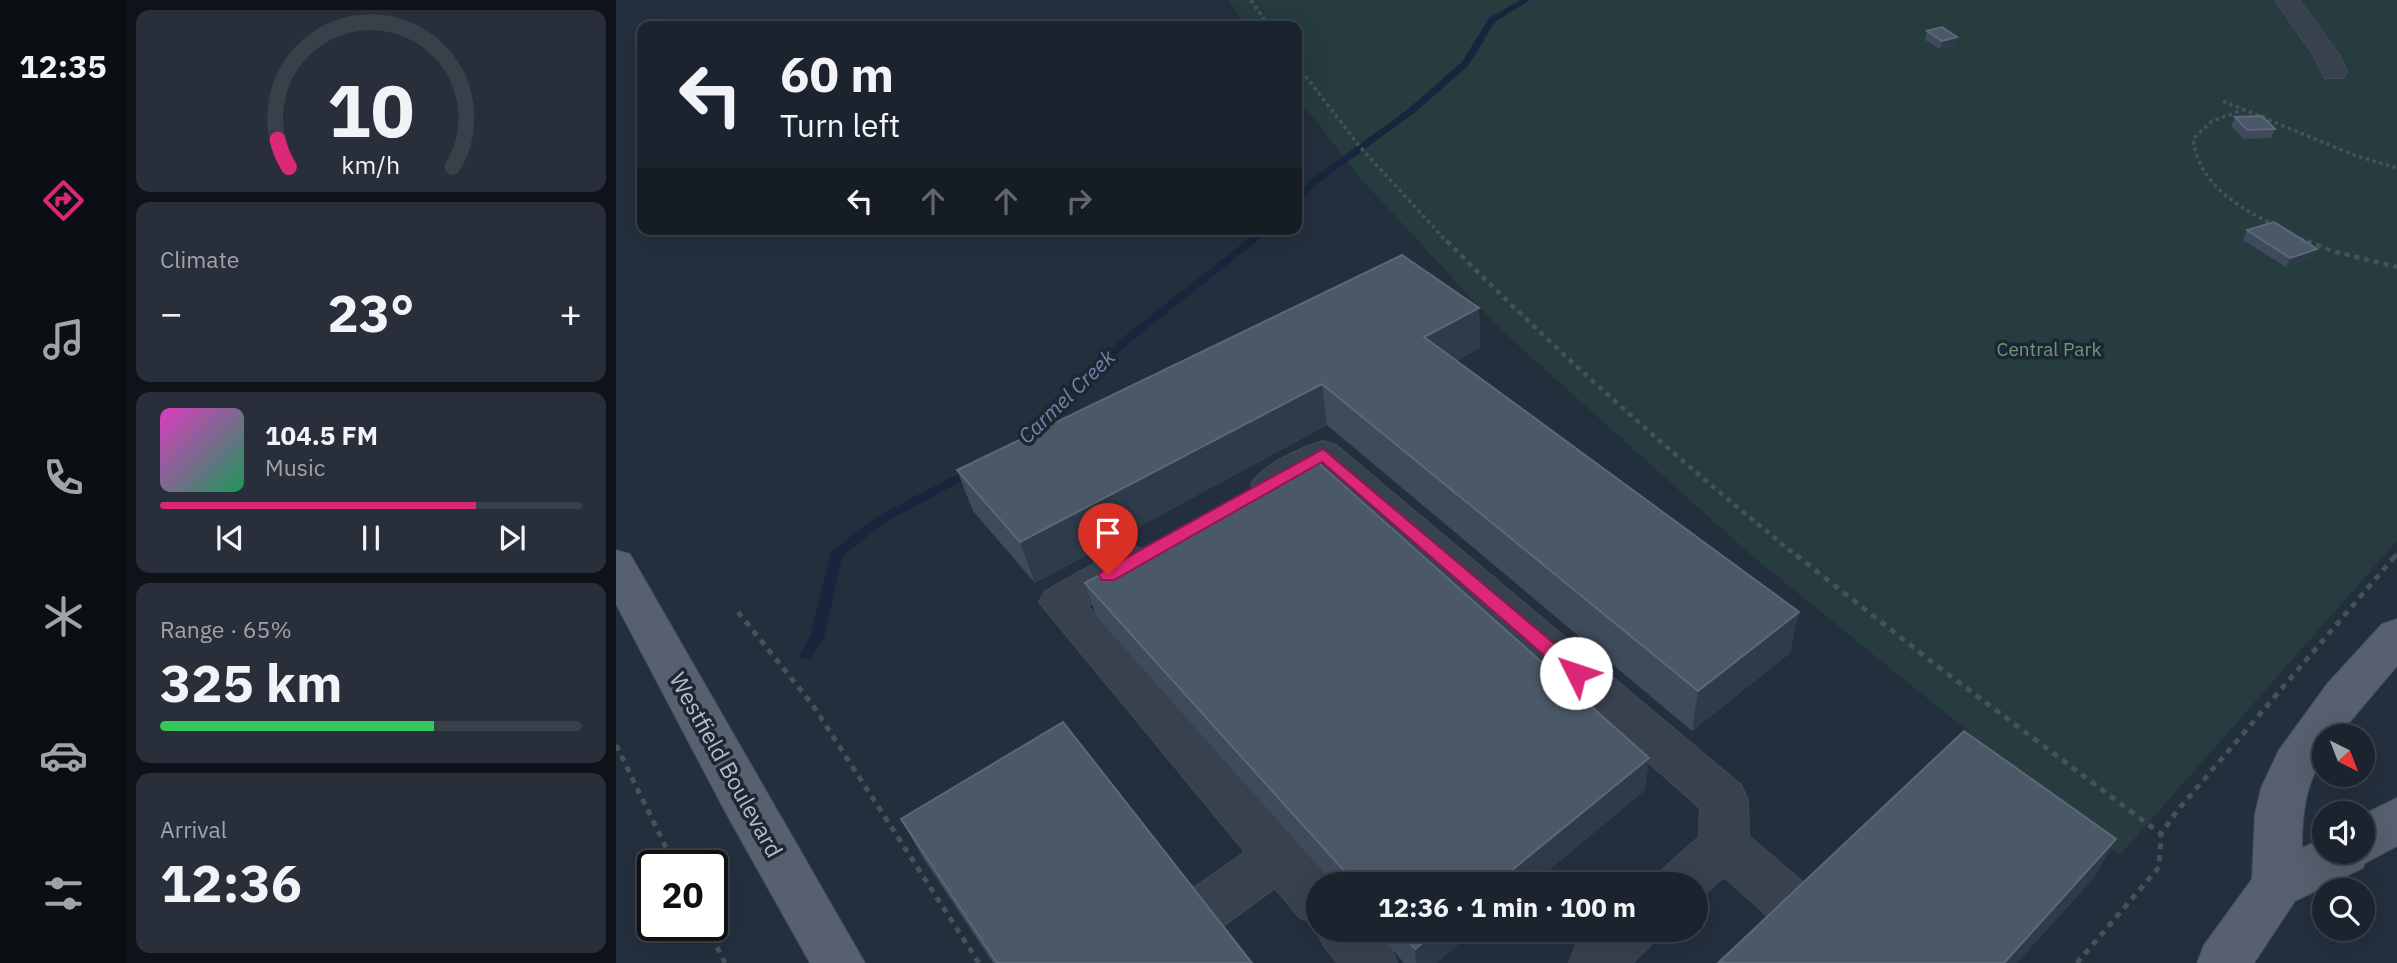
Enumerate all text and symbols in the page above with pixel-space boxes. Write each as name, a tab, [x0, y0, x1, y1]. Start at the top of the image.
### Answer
text: 60 m	[780, 42, 894, 105]
text: 12:35	[19, 45, 107, 87]
icon: left	[665, 49, 756, 140]
text: 10	[327, 62, 415, 157]
text: Turn left	[780, 104, 900, 146]
text: km/h	[342, 148, 400, 181]
icon: directions	[39, 176, 88, 225]
icon: left	[841, 182, 879, 220]
icon: ahead	[914, 182, 952, 220]
icon: ahead	[987, 182, 1025, 220]
icon: right	[1060, 182, 1098, 220]
text: Climate	[160, 244, 239, 274]
text: 23°	[328, 279, 414, 346]
text: −	[160, 288, 183, 337]
text: +	[559, 288, 582, 337]
icon: music	[39, 315, 88, 364]
park label: Central Park	[1997, 337, 2101, 361]
water label: Carmel Creek	[1012, 342, 1121, 449]
text: 104.5 FM	[265, 418, 378, 452]
text: Music	[265, 452, 325, 482]
icon: phone	[39, 453, 88, 502]
pin	[1078, 503, 1138, 575]
icon: arrive	[1089, 514, 1127, 552]
icon: previous	[211, 519, 249, 557]
icon: pause	[352, 519, 390, 557]
icon: next	[493, 519, 531, 557]
icon: climate	[39, 592, 88, 641]
text: Range · 65%	[160, 614, 292, 644]
position arrow	[1539, 636, 1613, 710]
text: 325 km	[160, 649, 342, 716]
street label: Westfield Boulevard	[664, 667, 790, 862]
north arrow	[2312, 724, 2375, 788]
map controls	[2312, 724, 2375, 941]
icon: car	[39, 731, 88, 780]
button: sound	[2312, 801, 2375, 864]
text: Arrival	[160, 814, 227, 844]
text: 12:36	[160, 849, 302, 916]
speed limit sign: 20	[637, 850, 728, 941]
icon: filters	[39, 869, 88, 918]
button: search	[2312, 878, 2375, 941]
text: 12:36 · 1 min · 100 m	[1378, 890, 1636, 924]

